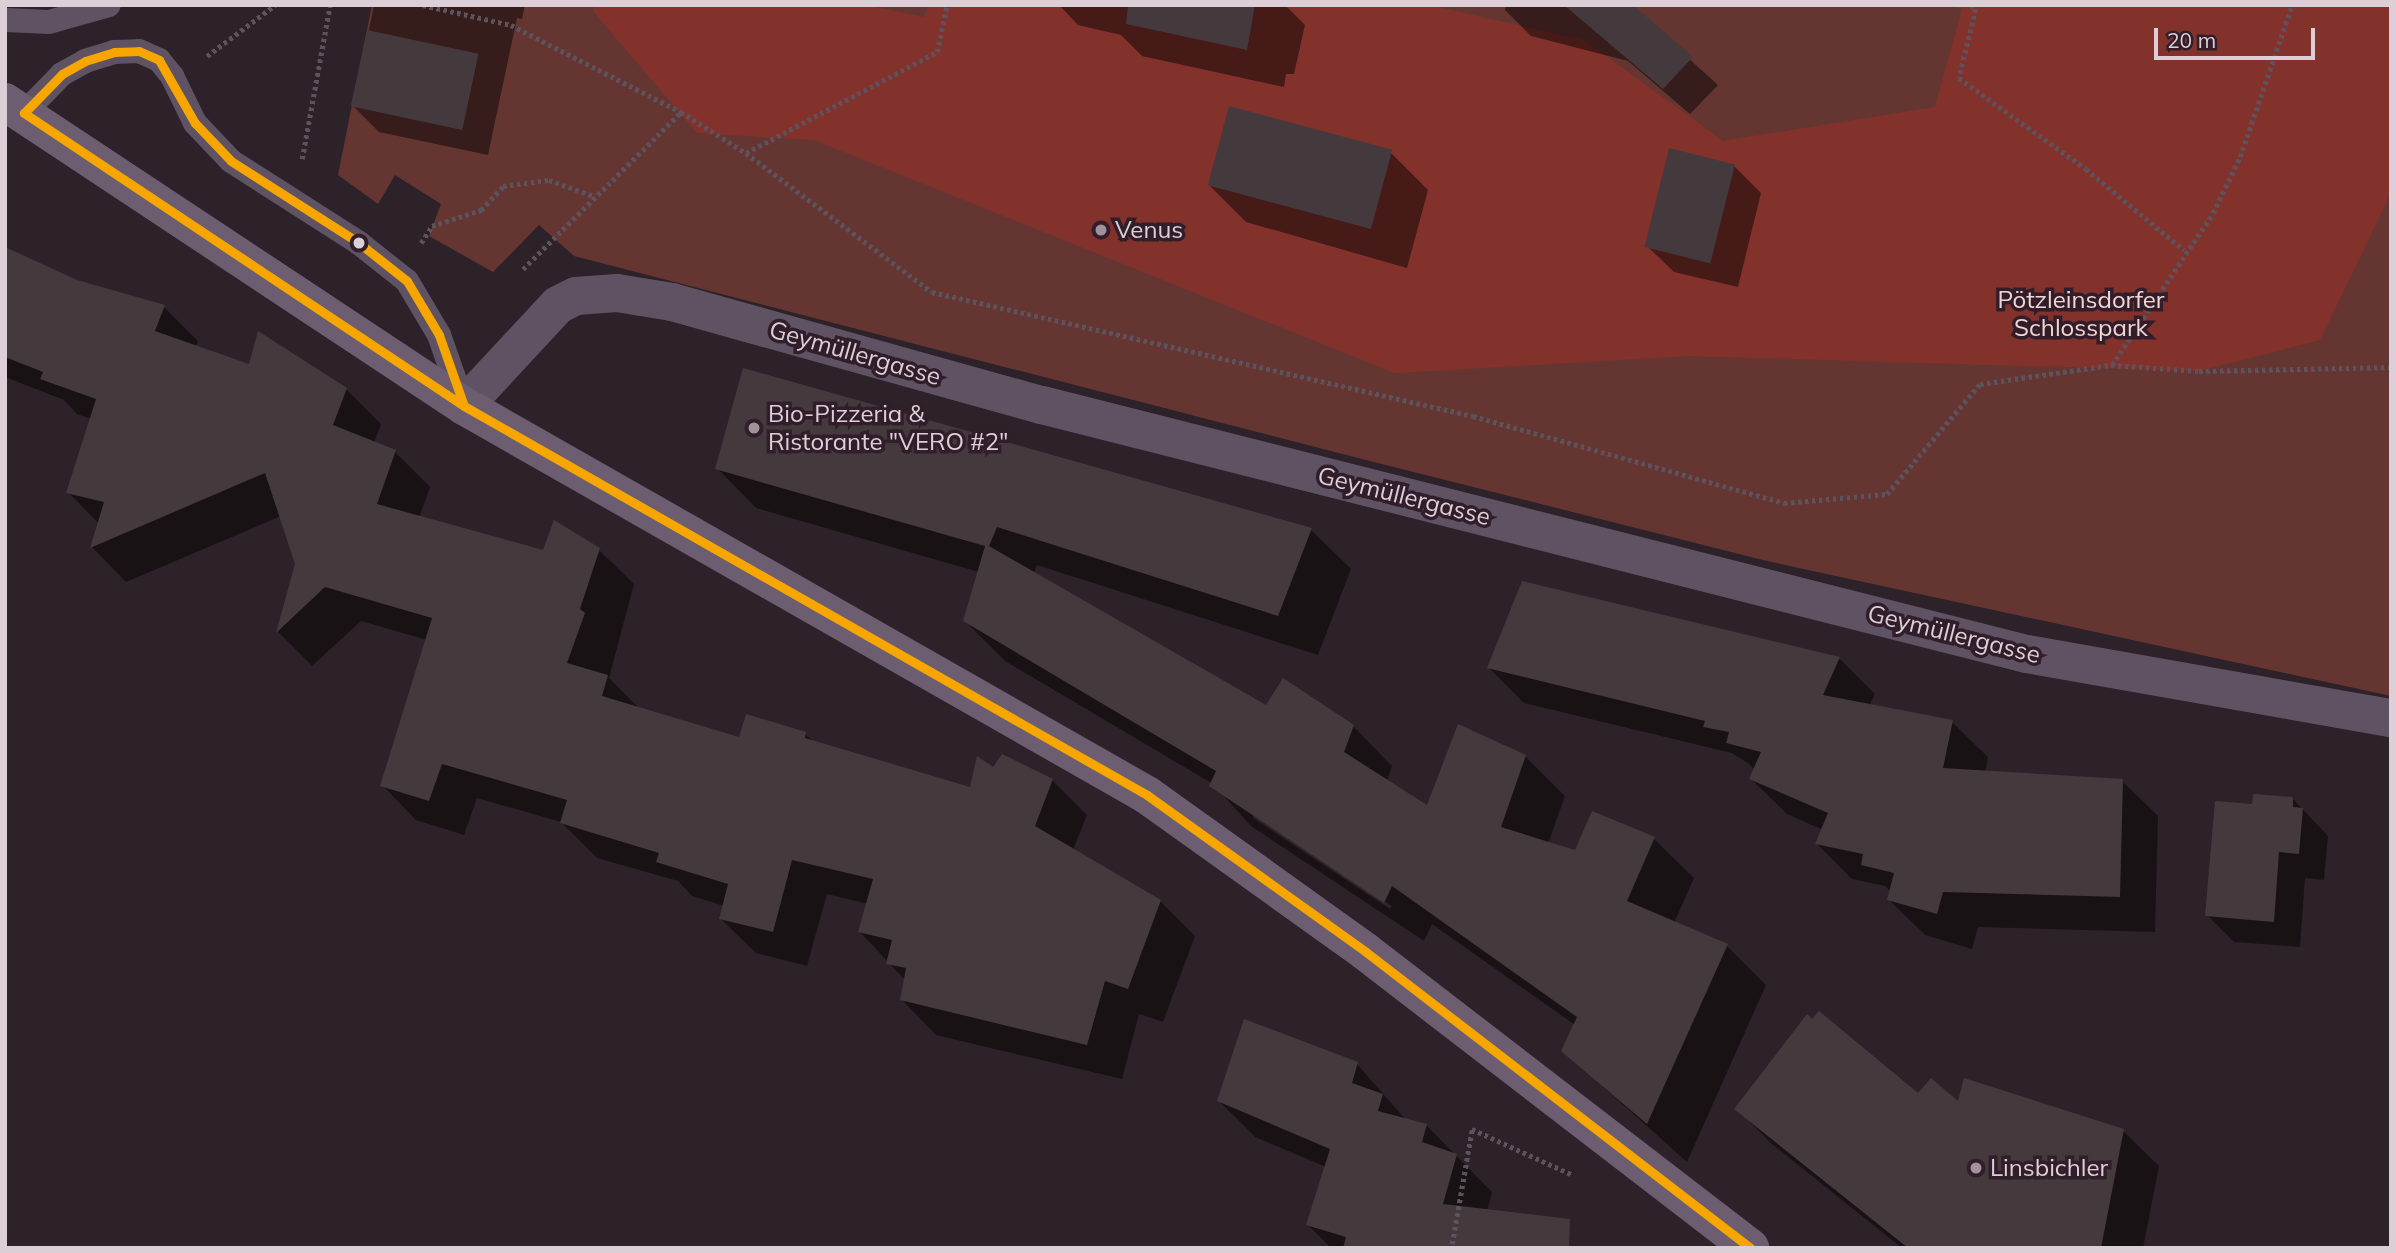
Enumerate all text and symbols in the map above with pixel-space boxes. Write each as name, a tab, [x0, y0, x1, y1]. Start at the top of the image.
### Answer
scale bar	[2158, 14, 2319, 58]
text: 20 m	[2167, 27, 2216, 53]
place label: Venus	[1115, 216, 1183, 244]
marker: Venus	[1093, 222, 1109, 238]
unlabelled marker	[352, 236, 366, 250]
park label: Pötzleinsdorfer Schlosspark	[1998, 286, 2164, 342]
street label: Geymüllergasse	[766, 315, 944, 391]
place label: Bio-Pizzeria & Ristorante "VERO #2"	[768, 400, 1009, 456]
marker: Bio-Pizzeria & Ristorante "VERO #2"	[746, 420, 762, 436]
street label: Geymüllergasse	[1315, 461, 1493, 531]
street label: Geymüllergasse	[1865, 599, 2043, 669]
place label: Linsbichler	[1990, 1154, 2108, 1182]
marker: Linsbichler	[1968, 1160, 1984, 1176]

